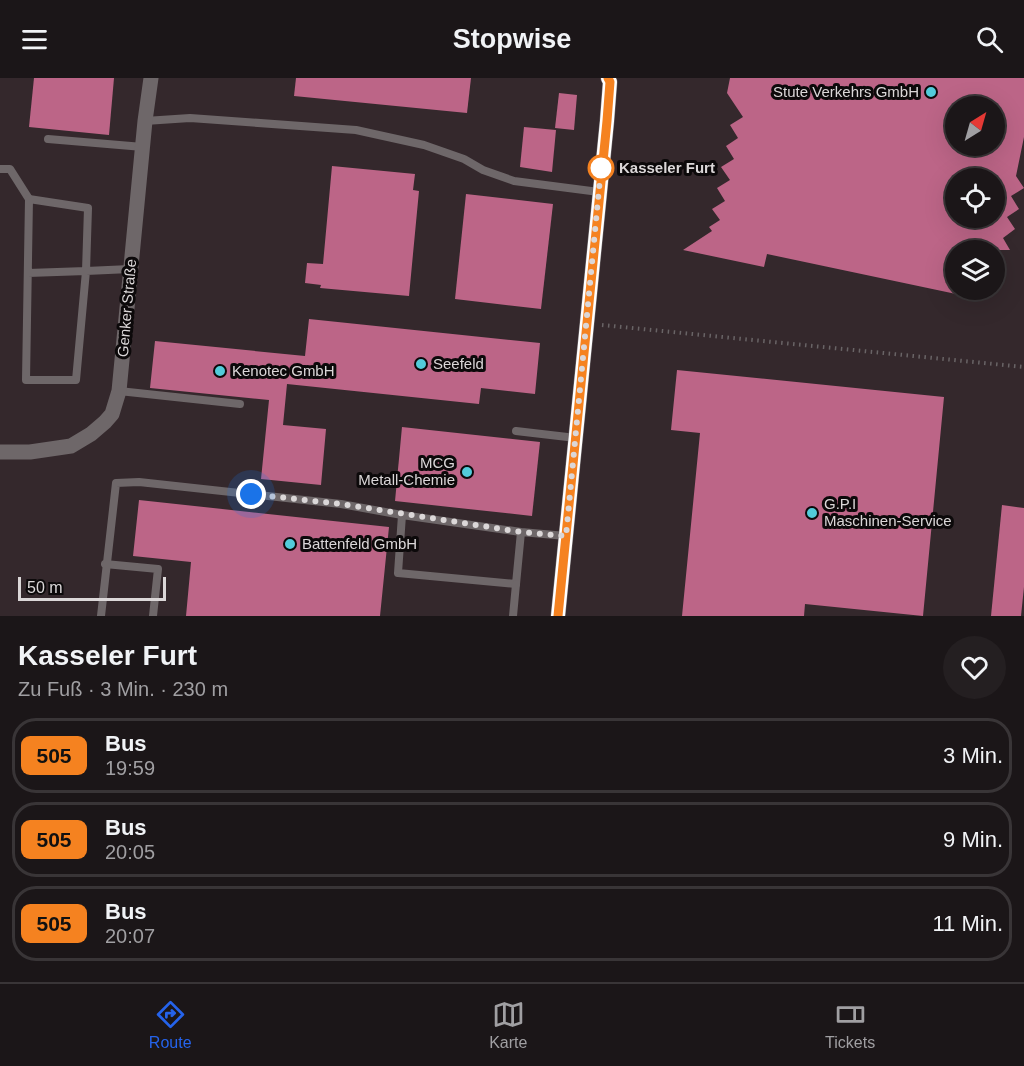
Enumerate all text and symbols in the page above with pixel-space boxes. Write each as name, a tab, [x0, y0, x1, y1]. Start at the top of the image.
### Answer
icon: menu	[18, 23, 51, 56]
icon: search	[973, 23, 1006, 56]
text: Stopwise	[453, 24, 571, 54]
place label: Stute Verkehrs GmbH	[773, 83, 919, 100]
marker: Stute Verkehrs GmbH	[924, 85, 938, 99]
north arrow	[945, 96, 1005, 156]
map controls	[945, 96, 1005, 300]
marker: Kasseler Furt	[588, 155, 614, 181]
place label: Kasseler Furt	[619, 159, 715, 176]
button: locate	[945, 168, 1005, 228]
button: layers	[945, 240, 1005, 300]
street label: Genker Straße	[114, 258, 139, 358]
place label: Seefeld	[433, 355, 484, 372]
marker: Seefeld	[414, 357, 428, 371]
place label: Kenotec GmbH	[232, 362, 335, 379]
marker: Kenotec GmbH	[213, 364, 227, 378]
place label: MCG Metall-Chemie	[358, 454, 455, 488]
marker: MCG Metall-Chemie	[460, 465, 474, 479]
your location	[236, 479, 266, 509]
place label: G.P.I Maschinen-Service	[824, 495, 952, 529]
marker: G.P.I Maschinen-Service	[805, 506, 819, 520]
place label: Battenfeld GmbH	[302, 535, 417, 552]
marker: Battenfeld GmbH	[283, 537, 297, 551]
scale bar	[18, 574, 166, 602]
text: 50 m	[27, 579, 63, 596]
button: heart	[943, 636, 1006, 699]
text: Kasseler Furt	[18, 640, 197, 671]
text: Zu Fuß · 3 Min. · 230 m	[18, 678, 228, 700]
text: Bus	[105, 731, 147, 756]
text: 3 Min.	[943, 743, 1003, 768]
text: 505	[36, 744, 72, 767]
text: 19:59	[105, 757, 155, 779]
text: Bus	[105, 815, 147, 840]
text: 9 Min.	[943, 827, 1003, 852]
text: 505	[36, 828, 72, 851]
text: 20:05	[105, 841, 155, 863]
text: Bus	[105, 899, 147, 924]
text: 11 Min.	[932, 911, 1003, 936]
text: 505	[36, 912, 72, 935]
text: 20:07	[105, 925, 155, 947]
tab: Route	[149, 998, 192, 1052]
tab: Karte	[489, 998, 527, 1052]
tab: Tickets	[825, 998, 875, 1052]

